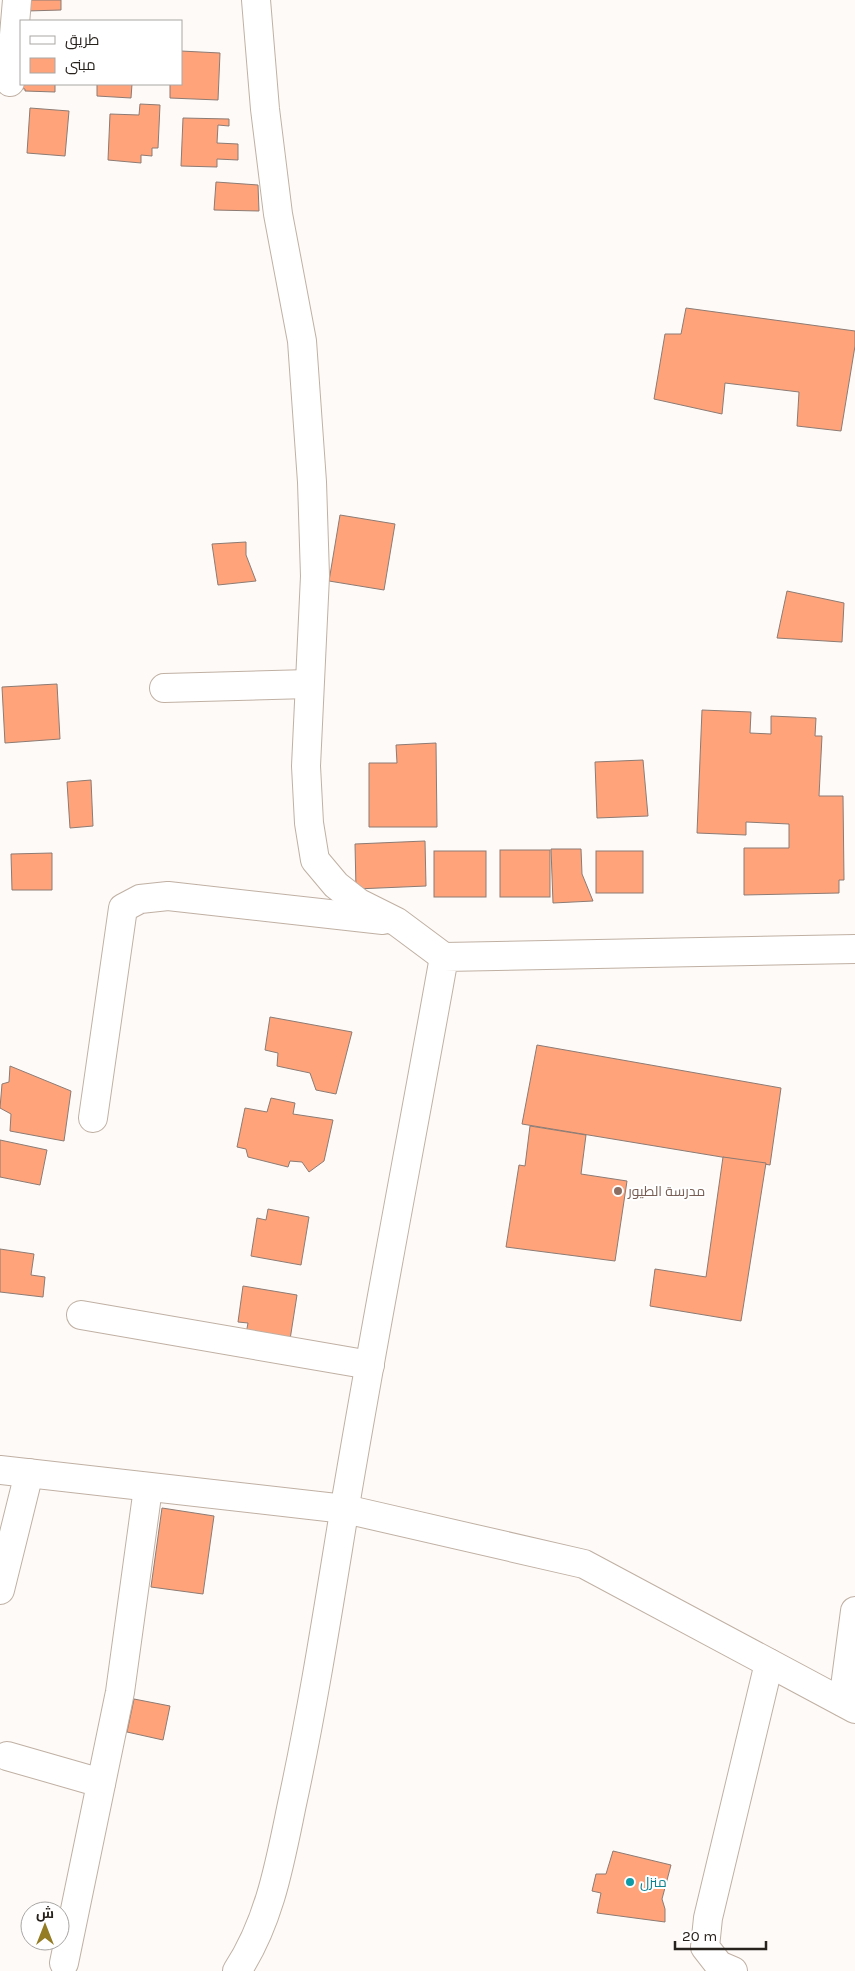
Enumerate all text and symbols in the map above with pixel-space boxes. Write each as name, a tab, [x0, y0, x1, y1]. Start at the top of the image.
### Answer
legend	[20, 20, 182, 85]
text: طريق	[65, 31, 99, 50]
text: مبنى	[65, 56, 96, 75]
place label: مدرسة الطيور	[627, 1183, 705, 1200]
marker: مدرسة الطيور	[612, 1185, 624, 1197]
place label: منزل	[640, 1874, 667, 1891]
marker: منزل	[624, 1876, 636, 1888]
north arrow	[20, 1901, 70, 1951]
text: ش	[36, 1905, 54, 1922]
scale bar	[675, 1918, 766, 1950]
text: 20 m	[682, 1927, 717, 1945]

